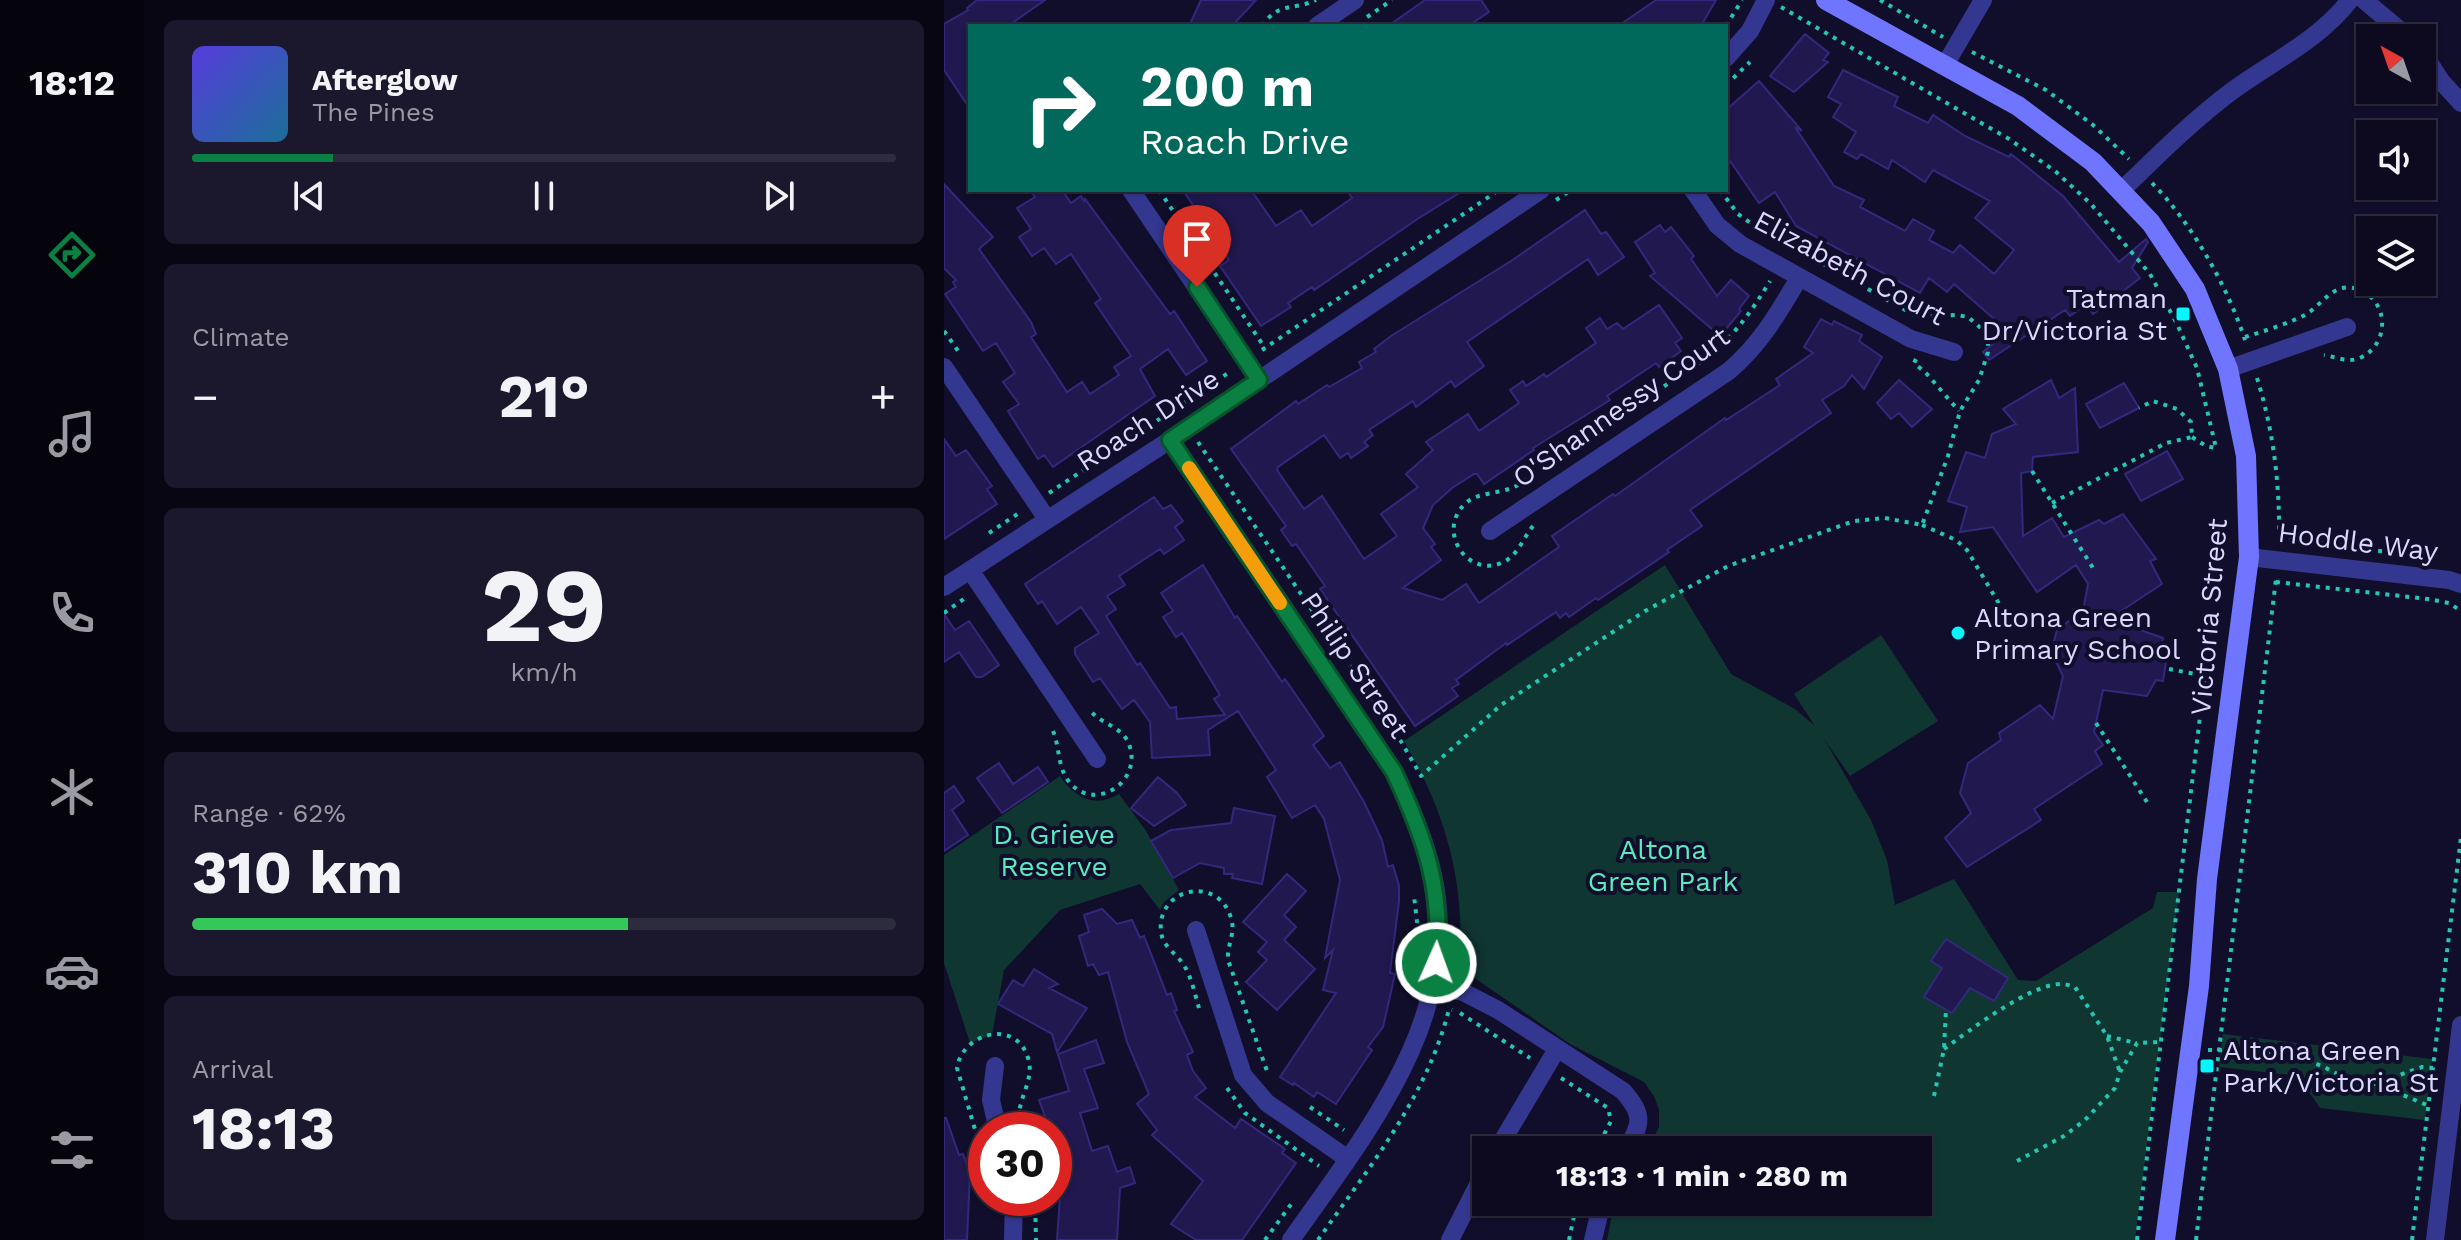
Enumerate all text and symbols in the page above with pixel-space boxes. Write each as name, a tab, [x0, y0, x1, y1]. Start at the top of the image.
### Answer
north arrow	[2356, 24, 2436, 104]
map controls	[2356, 24, 2436, 296]
text: 200 m	[1140, 54, 1314, 120]
icon: right	[1008, 56, 1112, 160]
text: 18:12	[29, 62, 115, 104]
text: Afterglow	[312, 62, 458, 97]
text: The Pines	[312, 97, 435, 127]
button: sound	[2356, 120, 2436, 200]
text: Roach Drive	[1140, 121, 1350, 163]
icon: previous	[287, 174, 331, 218]
icon: pause	[522, 174, 566, 218]
icon: next	[757, 174, 801, 218]
street label: Elizabeth Court	[1749, 204, 1952, 333]
pin	[1163, 205, 1231, 287]
button: layers	[2356, 216, 2436, 296]
icon: arrive	[1175, 217, 1219, 261]
icon: directions	[44, 227, 100, 283]
place label: Tatman Dr/Victoria St	[1981, 282, 2167, 347]
marker: Tatman Dr/Victoria St	[2174, 305, 2192, 323]
street label: O'Shannessy Court	[1506, 320, 1736, 494]
text: Climate	[192, 322, 290, 352]
text: 21°	[498, 361, 590, 432]
street label: Roach Drive	[1071, 362, 1225, 478]
text: −	[192, 371, 219, 423]
text: +	[869, 371, 896, 423]
icon: music	[44, 406, 100, 462]
street label: Hoddle Way	[2276, 516, 2441, 568]
street label: Victoria Street	[2184, 517, 2234, 717]
text: 29	[481, 544, 607, 666]
icon: phone	[44, 585, 100, 641]
street label: Philip Street	[1294, 586, 1416, 745]
place label: Altona Green Primary School	[1974, 601, 2181, 666]
marker: Altona Green Primary School	[1949, 624, 1967, 642]
text: km/h	[511, 657, 577, 687]
icon: climate	[44, 764, 100, 820]
text: Range · 62%	[192, 798, 346, 828]
park label: D. Grieve Reserve	[993, 818, 1115, 883]
park label: Altona Green Park	[1588, 833, 1738, 898]
text: 310 km	[192, 837, 403, 908]
position arrow	[1394, 921, 1478, 1005]
icon: car	[44, 943, 100, 999]
place label: Altona Green Park/Victoria St	[2223, 1034, 2439, 1099]
text: Arrival	[192, 1054, 273, 1084]
marker: Altona Green Park/Victoria St	[2198, 1057, 2216, 1075]
text: 18:13	[192, 1093, 335, 1164]
speed limit sign: 30	[968, 1112, 1072, 1216]
icon: filters	[44, 1122, 100, 1178]
text: 18:13 · 1 min · 280 m	[1556, 1158, 1848, 1193]

